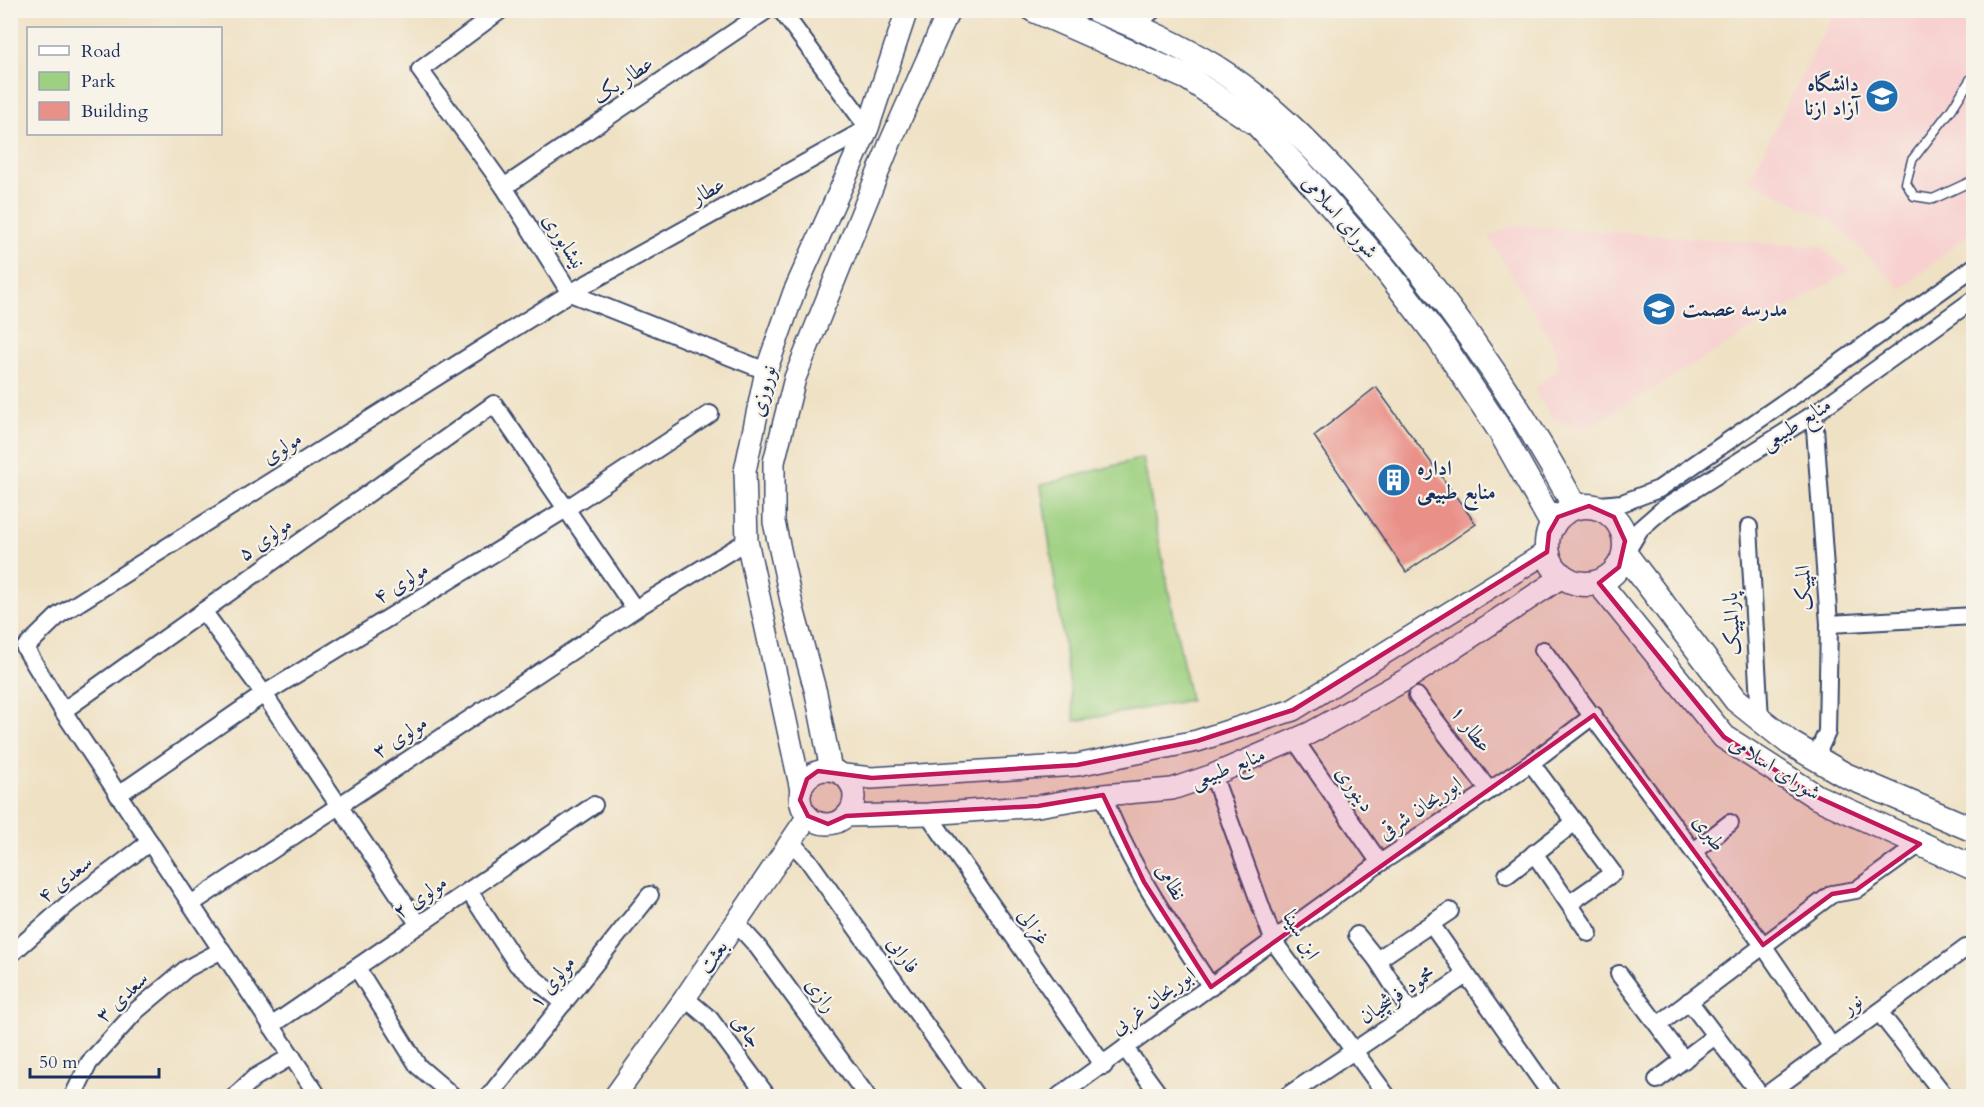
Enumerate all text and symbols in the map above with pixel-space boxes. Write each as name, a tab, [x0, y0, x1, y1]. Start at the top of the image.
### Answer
legend	[27, 27, 222, 135]
text: Road	[81, 39, 121, 64]
street label: عطار یک	[587, 49, 659, 111]
text: Park	[81, 69, 116, 94]
place label: دانشگاه آزاد ازنا	[1805, 70, 1861, 123]
school or university icon: دانشگاه آزاد ازنا	[1864, 78, 1900, 114]
text: Building	[81, 99, 149, 124]
street label: شورای اسلامی	[1295, 169, 1385, 265]
street label: عطار	[684, 170, 730, 213]
street label: نیشابوری	[536, 207, 592, 275]
school or university icon: مدرسه عصمت	[1641, 291, 1677, 327]
place label: مدرسه عصمت	[1682, 295, 1787, 324]
street label: نوروزی	[743, 362, 783, 420]
street label: منابع طبیعی	[1755, 390, 1839, 461]
street label: مولوی	[256, 424, 308, 472]
place label: اداره منابع طبیعی	[1417, 454, 1496, 511]
building icon: اداره منابع طبیعی	[1376, 462, 1412, 498]
street label: مولوی ۵	[232, 510, 298, 568]
street label: مولوی ۴	[368, 555, 434, 611]
street label: المپیک	[1788, 564, 1820, 612]
street label: پارالمپیک	[1716, 591, 1748, 656]
street label: عطار ۱	[1444, 699, 1498, 759]
street label: مولوی ۳	[367, 708, 433, 766]
street label: شورای اسلامی	[1724, 728, 1826, 808]
street label: منابع طبیعی	[1186, 740, 1271, 800]
street label: دینوری	[1329, 760, 1381, 818]
street label: ابوریحان شرقی	[1372, 769, 1468, 847]
street label: طبری	[1686, 809, 1732, 857]
street label: سعدی ۴	[31, 848, 99, 910]
street label: نظامی	[1149, 858, 1193, 906]
street label: مولوی ۲	[387, 868, 453, 926]
street label: غزالی	[1011, 902, 1057, 952]
street label: ابن سینا	[1275, 905, 1327, 965]
street label: فارابی	[880, 931, 926, 979]
street label: بعثت	[691, 934, 735, 980]
street label: مولوی ۱	[522, 949, 582, 1015]
street label: محمود فرشچیان	[1353, 959, 1441, 1031]
street label: ابوریحان غربی	[1104, 960, 1202, 1042]
street label: سعدی ۳	[89, 965, 155, 1029]
street label: رازی	[798, 971, 844, 1019]
street label: نور	[1834, 987, 1868, 1023]
street label: جامی	[725, 1008, 769, 1054]
scale bar	[30, 1041, 159, 1079]
text: 50 m	[39, 1050, 78, 1075]

